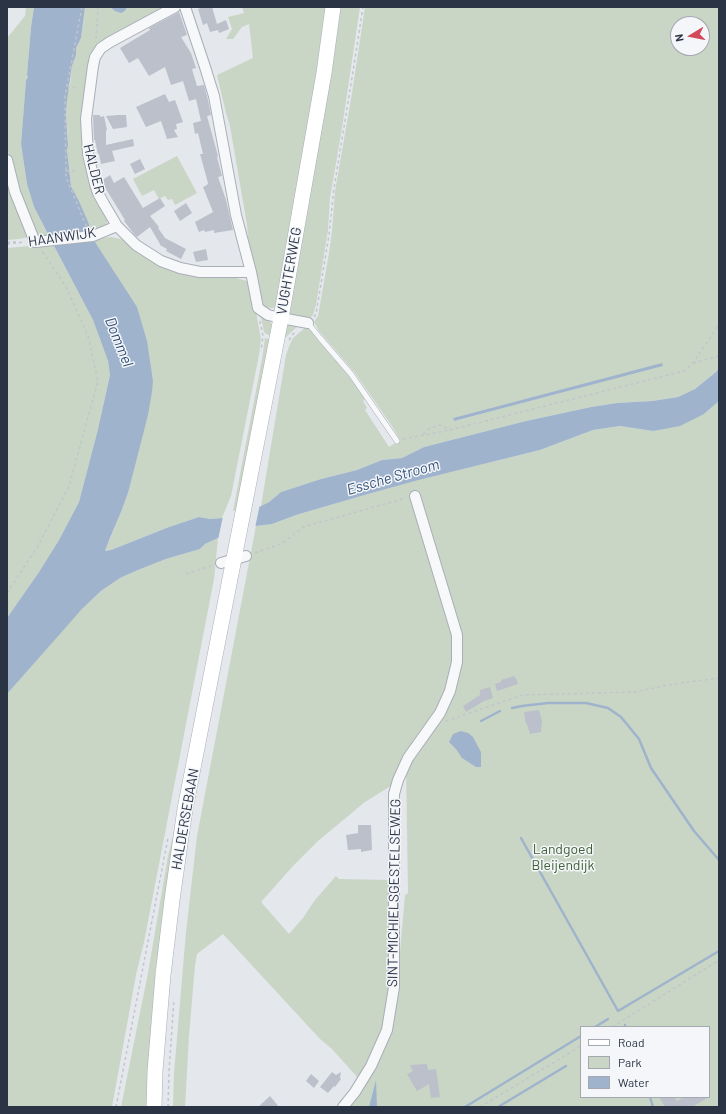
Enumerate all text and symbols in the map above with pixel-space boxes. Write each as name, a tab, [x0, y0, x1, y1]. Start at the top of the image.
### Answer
north arrow	[670, 16, 710, 56]
text: N	[672, 33, 686, 43]
street label: HALDER	[80, 142, 108, 196]
street label: HAANWIJK	[27, 224, 97, 250]
street label: VUGHTERWEG	[273, 226, 305, 316]
water label: Dommel	[101, 315, 137, 369]
water label: Essche Stroom	[345, 455, 441, 499]
street label: HALDERSEBAAN	[168, 767, 202, 871]
street label: SINT-MICHIELSGESTELSEWEG	[384, 799, 404, 987]
park label: Landgoed Bleijendijk	[531, 841, 595, 874]
legend	[580, 1026, 710, 1098]
text: Road	[618, 1035, 645, 1049]
text: Park	[618, 1055, 642, 1069]
text: Water	[618, 1075, 649, 1089]

